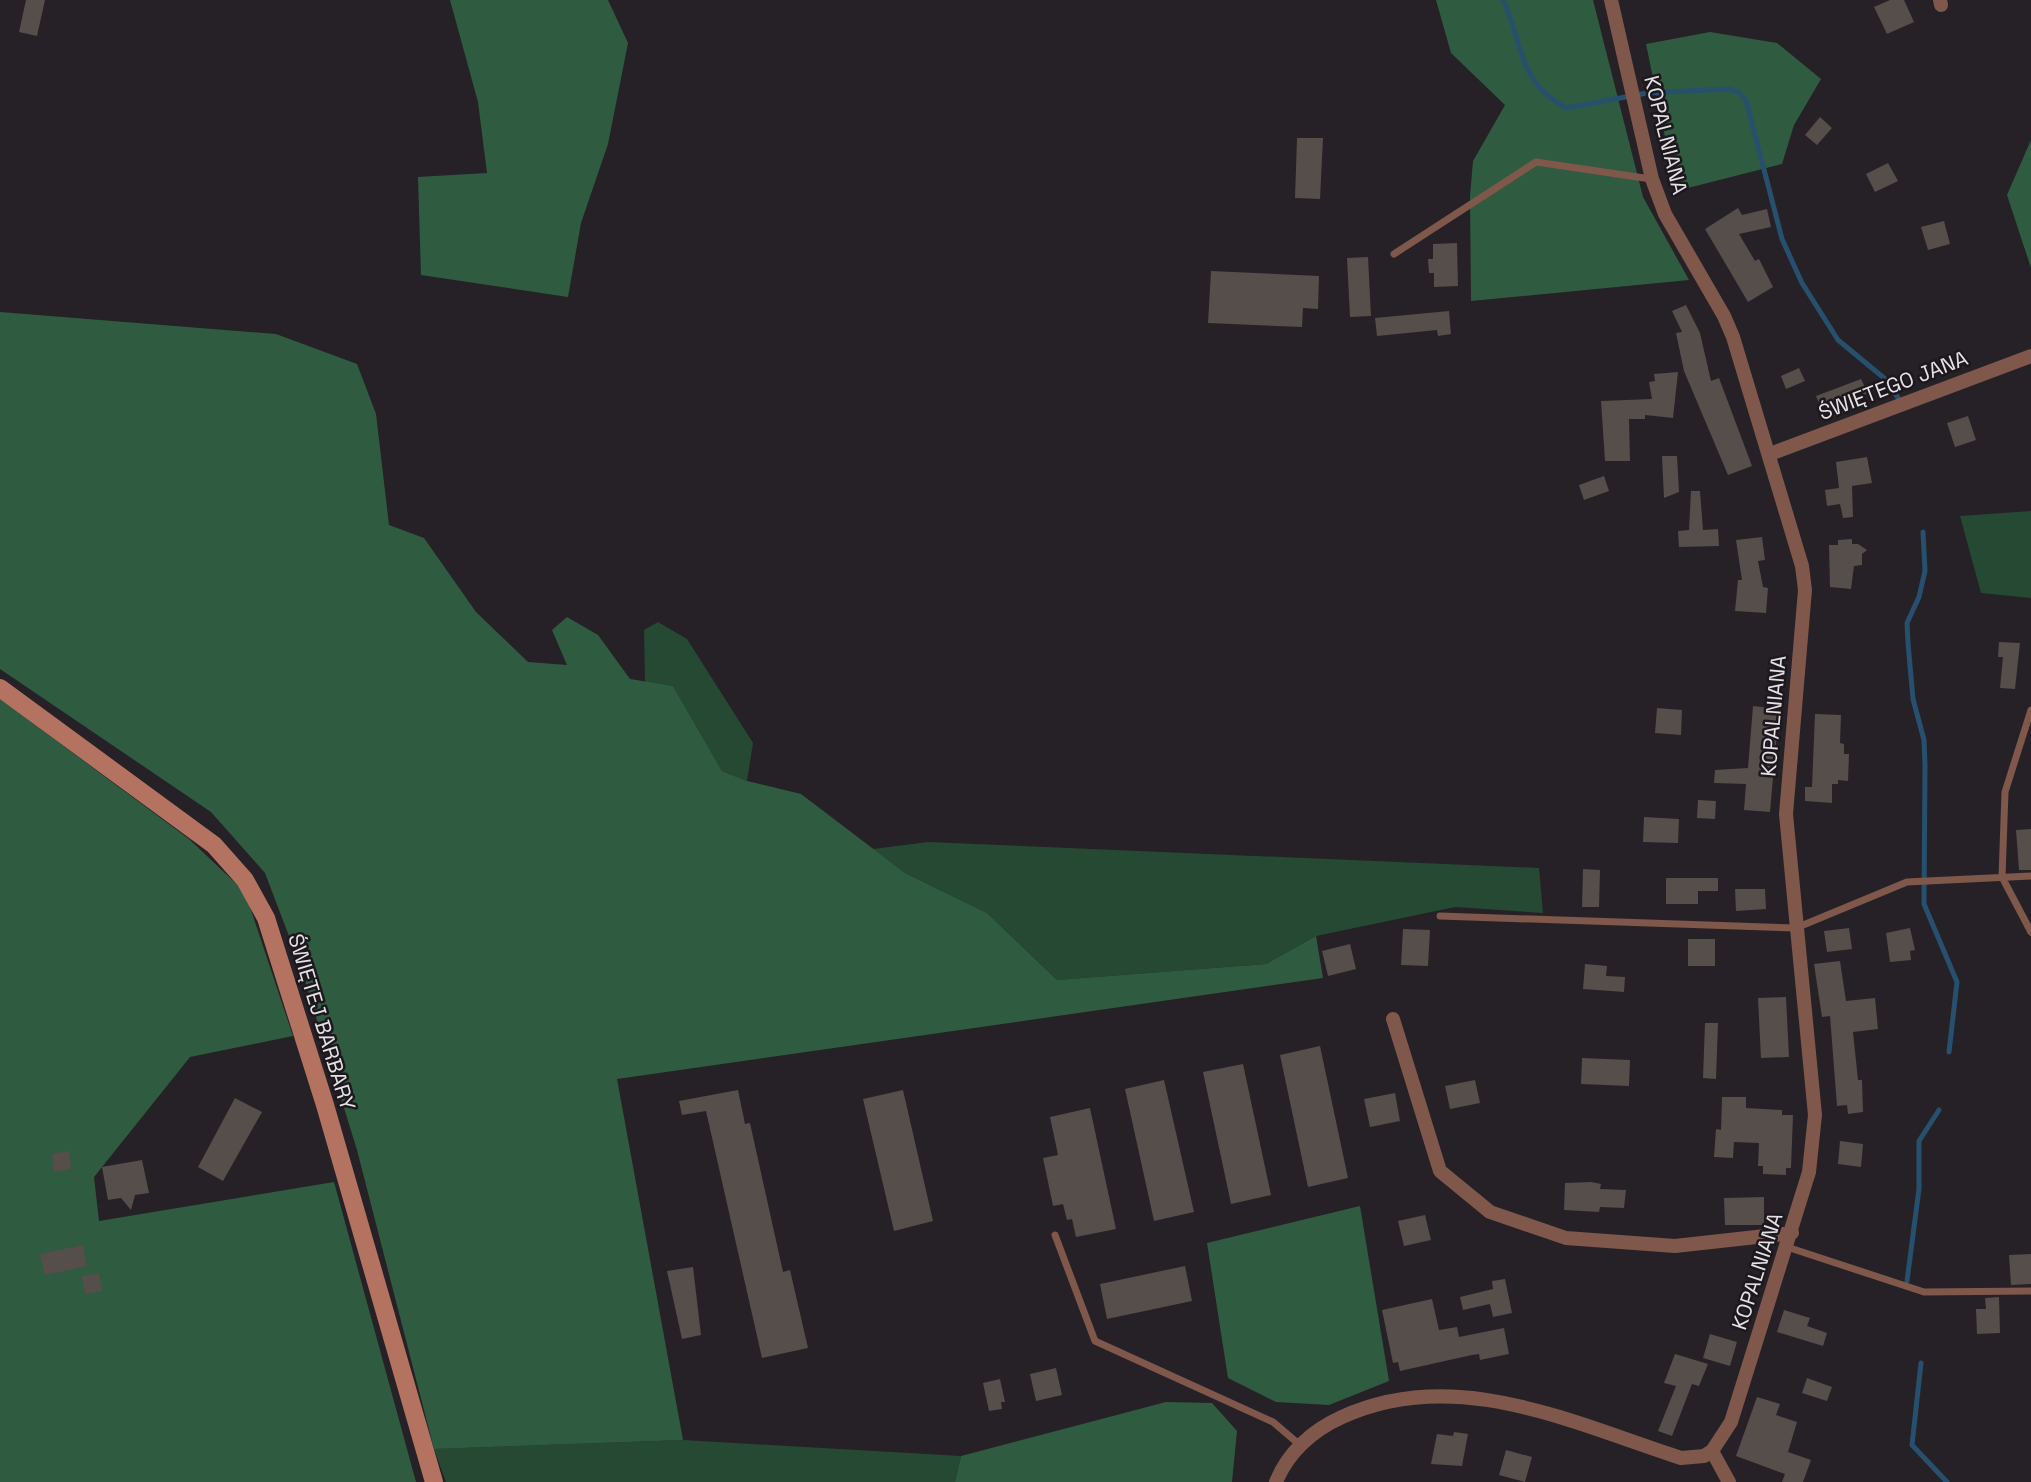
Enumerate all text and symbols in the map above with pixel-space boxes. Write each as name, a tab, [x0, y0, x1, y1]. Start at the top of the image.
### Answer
street label: KOPALNIANA	[1638, 73, 1694, 197]
street label: ŚWIĘTEGO JANA	[1814, 344, 1972, 426]
street label: KOPALNIANA	[1754, 654, 1792, 778]
street label: ŚWIĘTEJ BARBARY	[282, 930, 362, 1114]
street label: KOPALNIANA	[1725, 1209, 1789, 1333]

